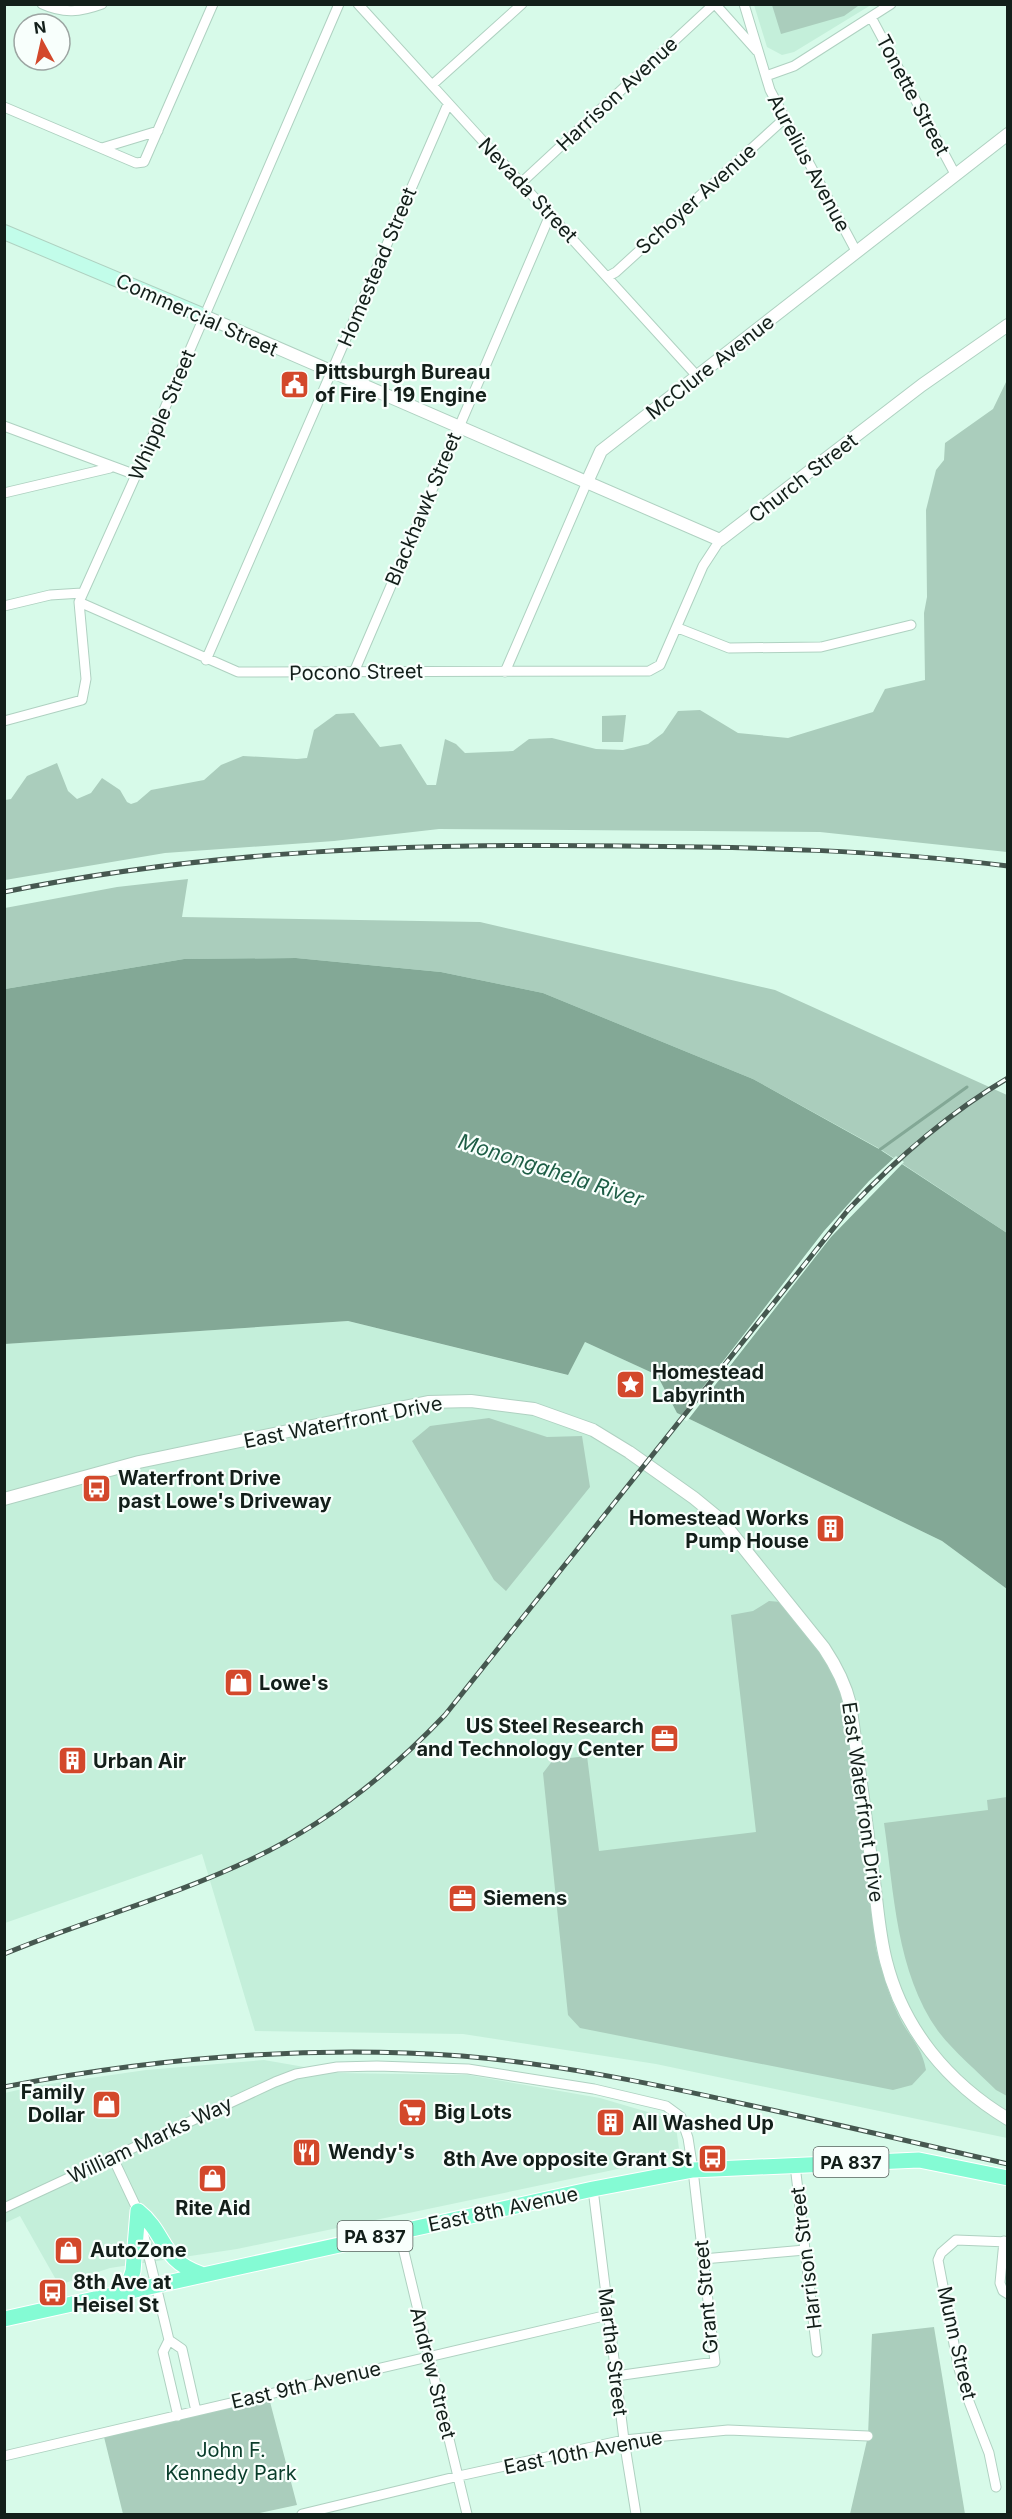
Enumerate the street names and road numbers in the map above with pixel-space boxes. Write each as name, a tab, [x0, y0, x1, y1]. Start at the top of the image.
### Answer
street label: Tonette Street	[871, 31, 955, 160]
street label: Harrison Avenue	[551, 32, 683, 156]
street label: Aurelius Avenue	[763, 90, 855, 236]
street label: Nevada Street	[473, 133, 583, 248]
street label: Schoyer Avenue	[631, 139, 761, 259]
street label: Homestead Street	[333, 184, 421, 350]
street label: Commercial Street	[112, 268, 282, 362]
street label: McClure Avenue	[641, 310, 779, 424]
street label: Whipple Street	[124, 346, 200, 484]
street label: Blackhawk Street	[380, 428, 466, 589]
street label: Church Street	[744, 428, 862, 528]
street label: Pocono Street	[289, 659, 424, 685]
street label: East Waterfront Drive	[242, 1391, 444, 1453]
street label: East Waterfront Drive	[837, 1700, 889, 1904]
street label: William Marks Way	[64, 2091, 236, 2189]
road number: PA 837	[814, 2147, 888, 2177]
street label: East 8th Avenue	[426, 2181, 580, 2237]
street label: Harrison Street	[785, 2185, 827, 2330]
road number: PA 837	[338, 2221, 412, 2251]
street label: Grant Street	[689, 2239, 723, 2355]
street label: Munn Street	[932, 2284, 982, 2402]
street label: Martha Street	[593, 2287, 633, 2418]
street label: Andrew Street	[405, 2305, 461, 2442]
street label: East 9th Avenue	[229, 2356, 383, 2414]
street label: East 10th Avenue	[502, 2425, 664, 2479]

